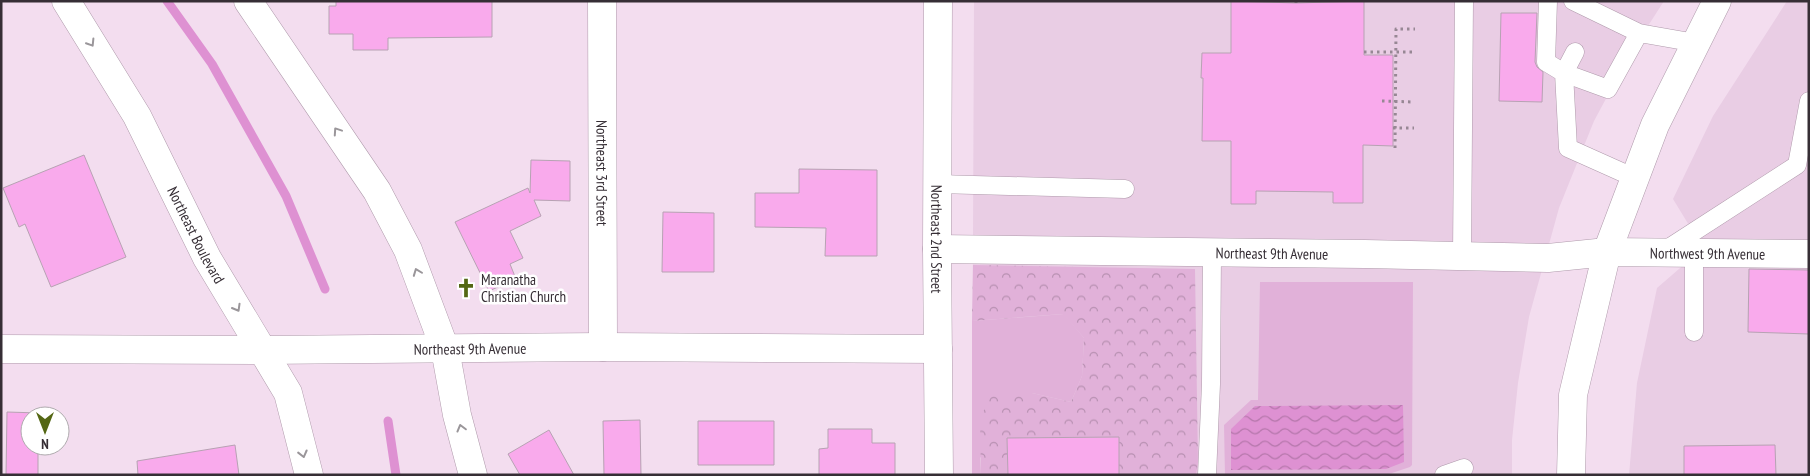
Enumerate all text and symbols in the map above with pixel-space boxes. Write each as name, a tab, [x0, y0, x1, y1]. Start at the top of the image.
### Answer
one-way arrow	[85, 37, 95, 46]
street label: Northeast 3rd Street	[593, 120, 612, 226]
one-way arrow	[334, 127, 343, 137]
street label: Northeast Boulevard	[164, 183, 229, 287]
street label: Northeast 2nd Street	[927, 185, 947, 293]
street label: Northeast 9th Avenue	[1216, 243, 1328, 263]
street label: Northwest 9th Avenue	[1650, 243, 1765, 263]
one-way arrow	[413, 268, 423, 277]
place label: Maranatha Christian Church	[481, 270, 566, 306]
church icon: Maranatha Christian Church	[455, 277, 477, 299]
one-way arrow	[230, 302, 240, 311]
street label: Northeast 9th Avenue	[414, 338, 526, 358]
north arrow	[20, 406, 70, 456]
one-way arrow	[456, 424, 466, 432]
text: N	[41, 435, 49, 453]
one-way arrow	[298, 450, 308, 458]

